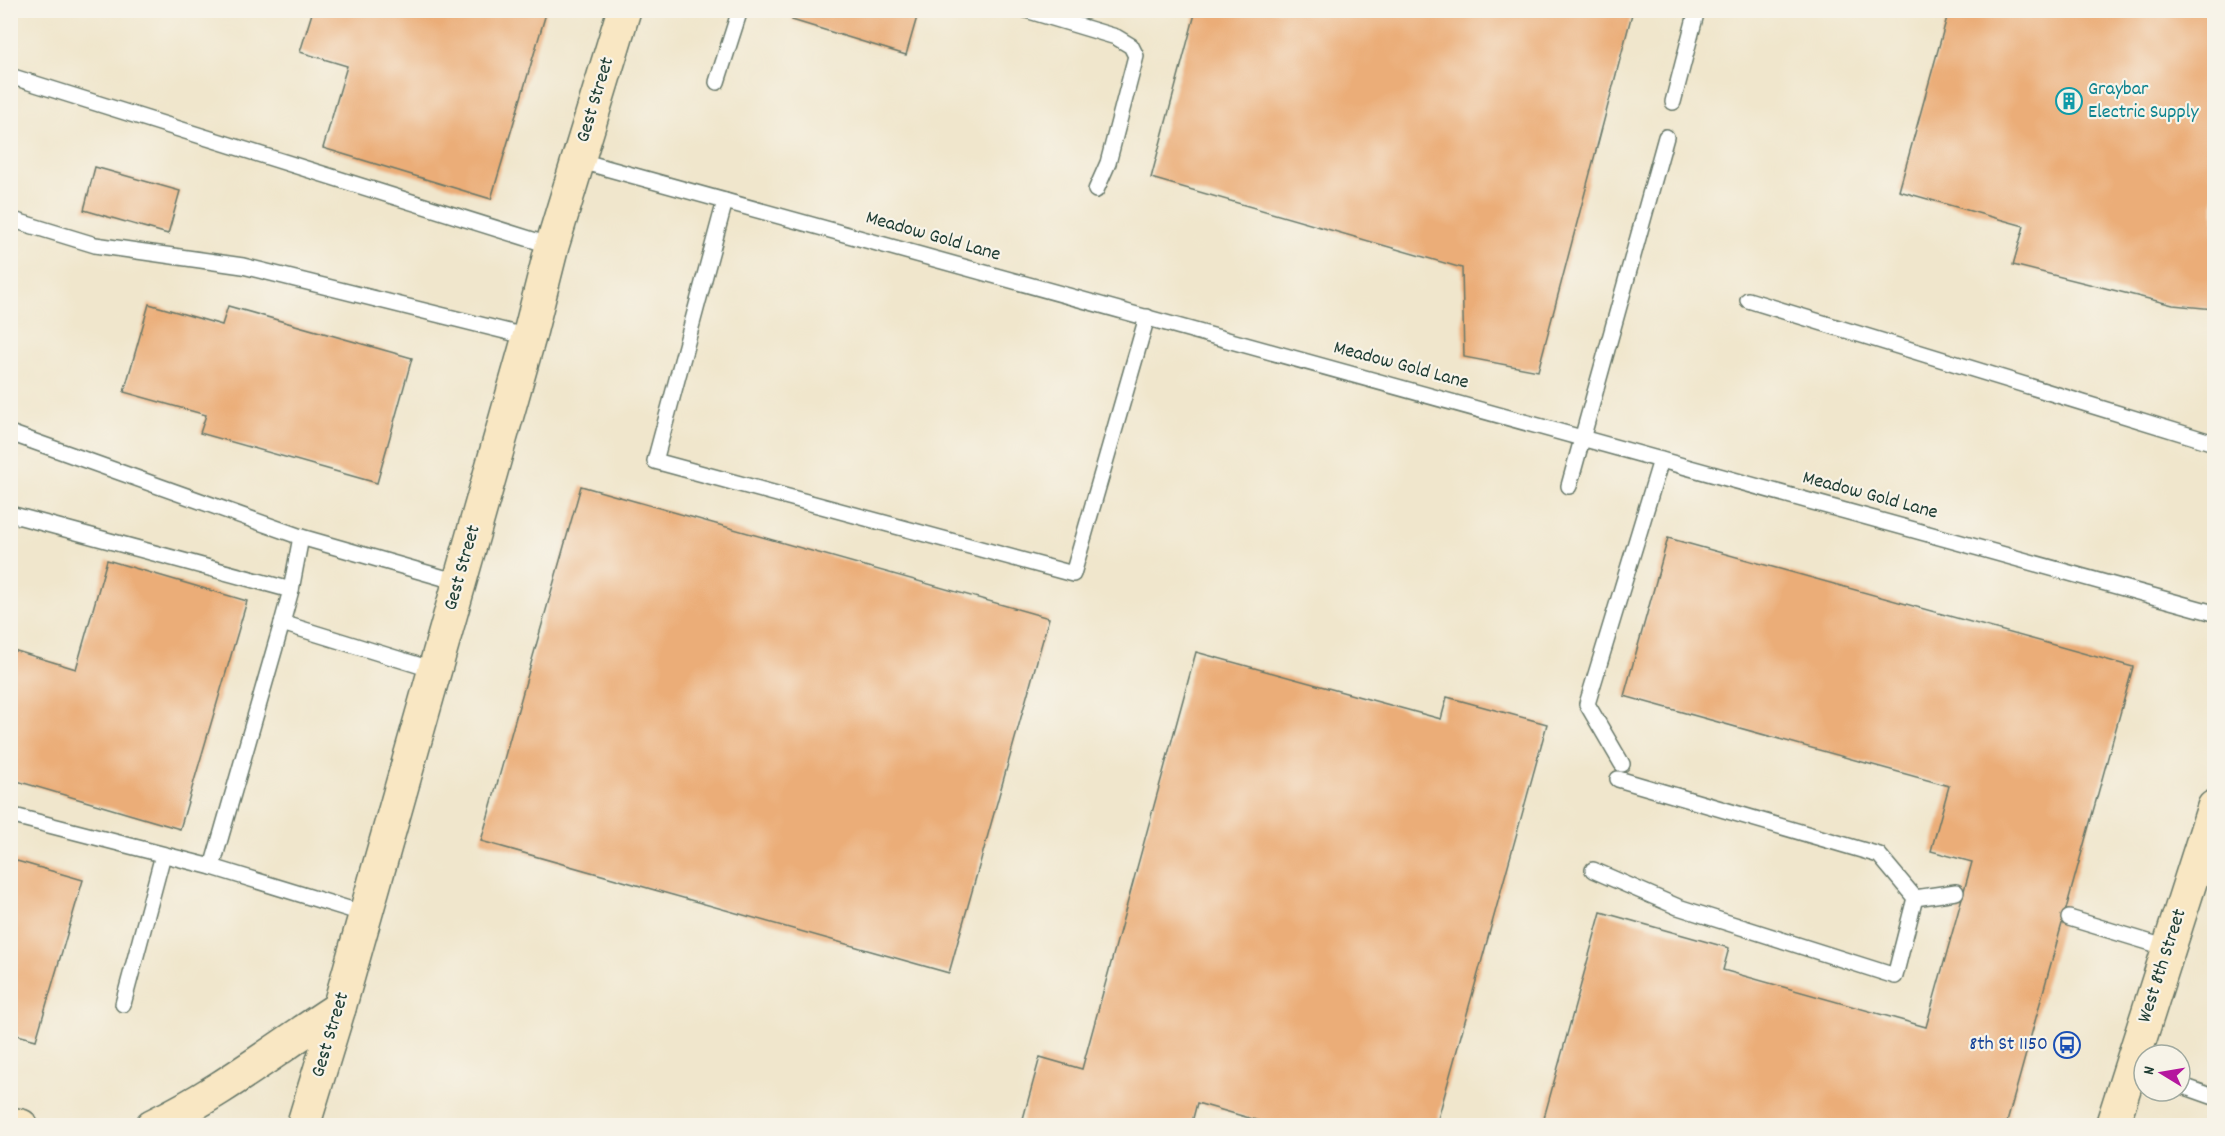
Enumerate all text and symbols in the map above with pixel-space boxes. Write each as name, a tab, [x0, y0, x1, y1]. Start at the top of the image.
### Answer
street label: Gest Street	[570, 54, 622, 146]
place label: Graybar Electric Supply	[2088, 76, 2199, 127]
building icon: Graybar Electric Supply	[2054, 86, 2084, 116]
street label: Meadow Gold Lane	[862, 204, 1004, 270]
street label: Meadow Gold Lane	[1330, 334, 1472, 398]
street label: Meadow Gold Lane	[1799, 464, 1941, 528]
street label: Gest Street	[437, 522, 489, 614]
street label: West 8th Street	[2131, 905, 2195, 1027]
street label: Gest Street	[305, 989, 357, 1081]
bus stop icon: 8th St 1150	[2052, 1030, 2082, 1060]
place label: 8th St 1150	[1969, 1031, 2048, 1059]
north arrow	[2132, 1043, 2192, 1103]
text: N	[2138, 1064, 2162, 1077]

